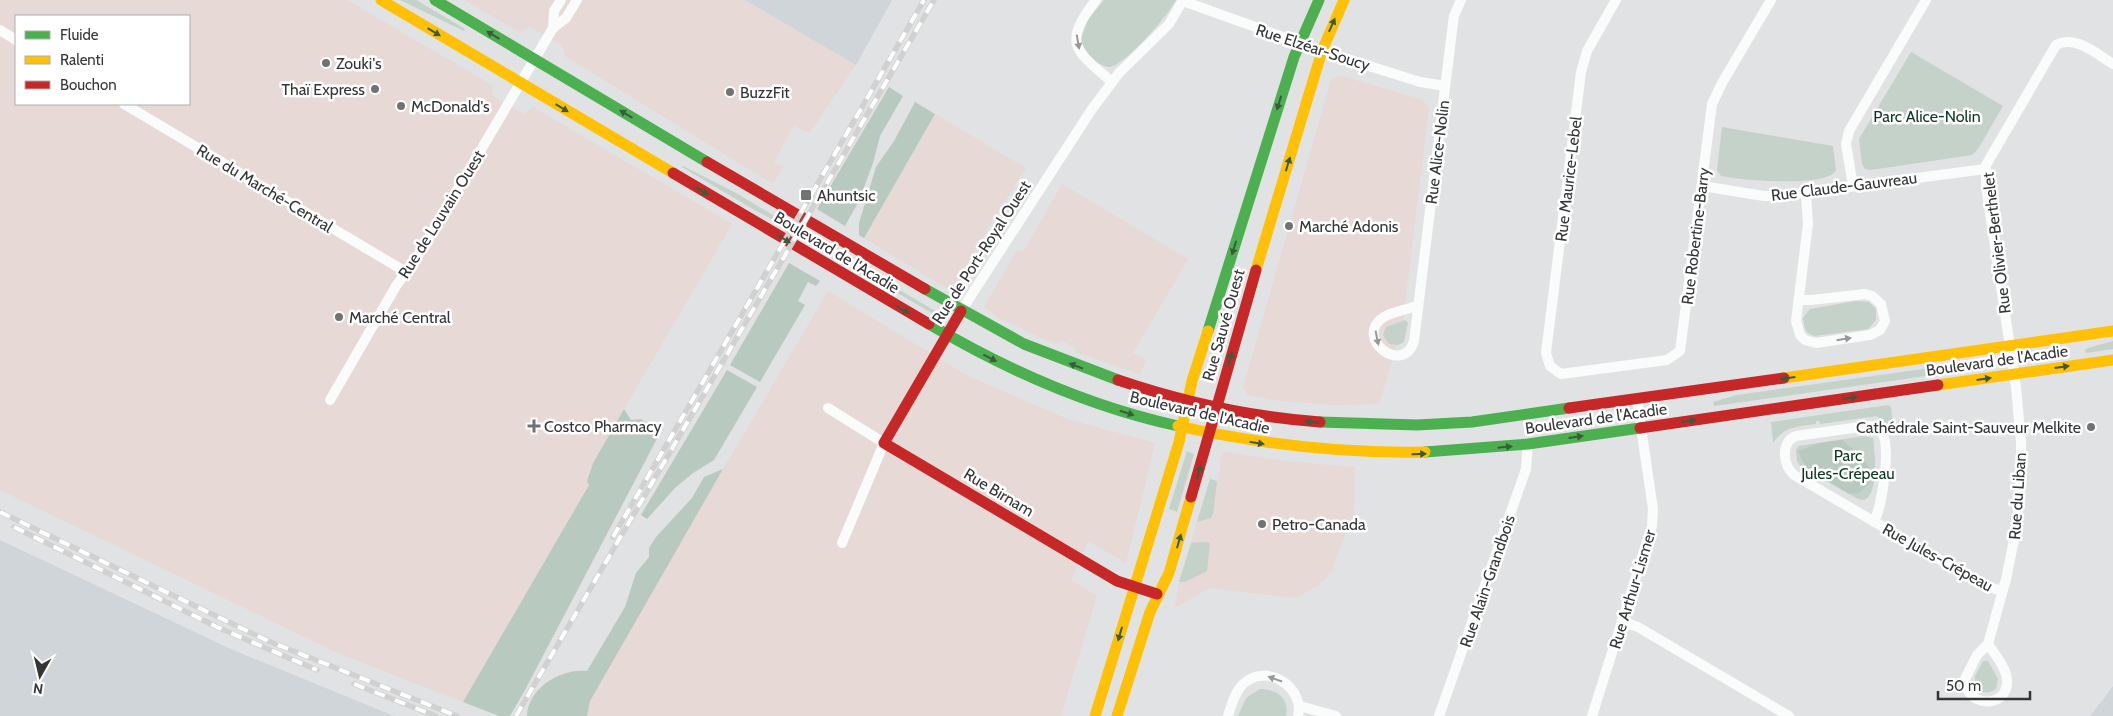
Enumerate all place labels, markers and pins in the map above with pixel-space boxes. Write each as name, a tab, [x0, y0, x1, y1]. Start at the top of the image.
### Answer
place label: Zouki's	[336, 54, 382, 73]
marker: Zouki's	[320, 57, 332, 69]
place label: Thaï Express	[282, 80, 365, 99]
marker: Thaï Express	[369, 83, 381, 95]
place label: BuzzFit	[740, 83, 790, 102]
marker: BuzzFit	[724, 86, 736, 98]
place label: McDonald's	[411, 97, 490, 116]
marker: McDonald's	[395, 100, 407, 112]
place label: Ahuntsic	[817, 186, 875, 205]
marker: Ahuntsic	[799, 188, 813, 202]
place label: Marché Adonis	[1299, 217, 1399, 236]
marker: Marché Adonis	[1283, 220, 1295, 232]
place label: Marché Central	[349, 308, 451, 327]
marker: Marché Central	[333, 311, 345, 323]
place label: Costco Pharmacy	[544, 417, 661, 436]
place label: Cathédrale Saint-Sauveur Melkite	[1856, 418, 2081, 437]
marker: Costco Pharmacy	[528, 420, 540, 432]
marker: Cathédrale Saint-Sauveur Melkite	[2085, 421, 2097, 433]
place label: Petro-Canada	[1272, 515, 1366, 534]
marker: Petro-Canada	[1256, 518, 1268, 530]

